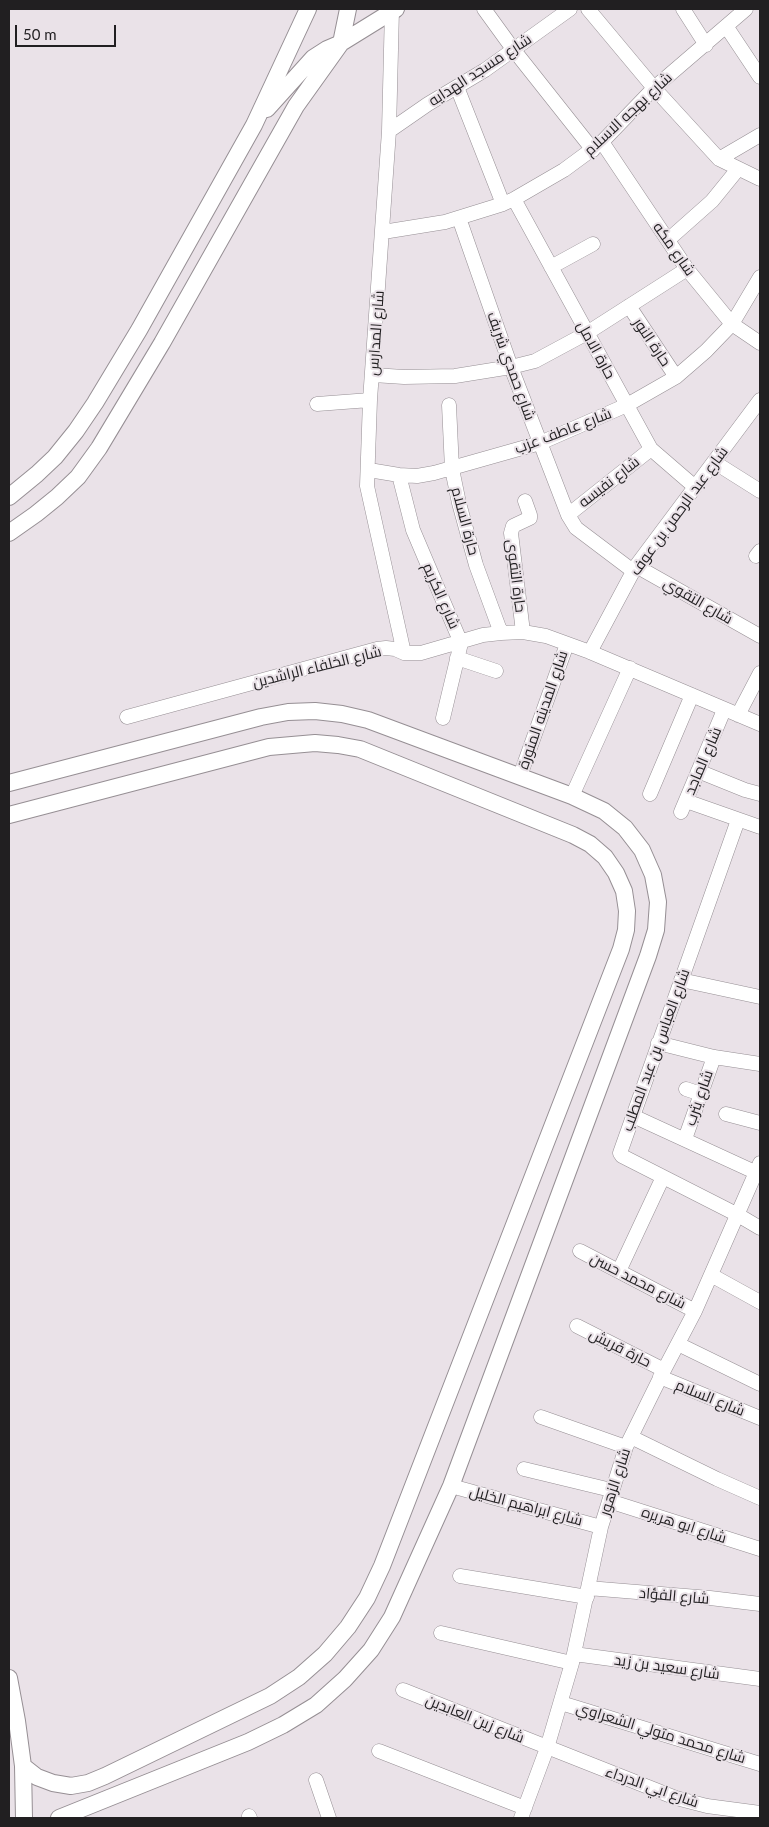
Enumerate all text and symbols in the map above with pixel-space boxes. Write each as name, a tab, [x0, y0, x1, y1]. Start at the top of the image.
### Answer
scale bar	[18, 15, 119, 47]
text: 50 m	[23, 25, 57, 43]
street label: شارع مسجد الهدايه	[425, 30, 535, 110]
street label: شارع بهجه الاسلام	[580, 69, 676, 159]
street label: شارع مكه	[649, 219, 699, 279]
street label: شارع المدارس	[364, 290, 388, 376]
street label: شارع حمدي شريف	[483, 309, 539, 423]
street label: حارة النور	[629, 314, 675, 370]
street label: حارة الامل	[573, 318, 619, 382]
street label: شارع عاطف عزب	[512, 404, 614, 458]
street label: شارع عبد الرحمن بن عوف	[626, 443, 732, 579]
street label: شارع نفيسه	[575, 453, 643, 511]
street label: حارة السلام	[447, 485, 483, 557]
street label: حارة التقوى	[503, 538, 529, 614]
street label: شارع الكريم	[418, 560, 464, 632]
street label: شارع التقوي	[660, 574, 736, 628]
street label: شارع الخلفاء الراشدين	[251, 642, 383, 692]
street label: شارع المدينه المنورة	[514, 648, 572, 772]
street label: شارع الماجد	[681, 724, 725, 798]
street label: شارع العباس بن عبد المطلب	[618, 966, 694, 1134]
street label: شارع يثرب	[681, 1068, 717, 1128]
street label: شارع محمد حسن	[587, 1249, 689, 1313]
street label: حارة قريش	[586, 1325, 654, 1371]
street label: شارع السلام	[673, 1376, 747, 1420]
street label: شارع الزهور	[596, 1446, 634, 1518]
street label: شارع ابراهيم الخليل	[468, 1482, 584, 1530]
street label: شارع ابو هريره	[639, 1503, 729, 1547]
street label: شارع الفؤاد	[638, 1584, 710, 1608]
street label: شارع سعيد بن زيد	[613, 1651, 721, 1683]
street label: شارع زين العابدين	[423, 1691, 527, 1747]
street label: شارع محمد متولي الشعراوي	[574, 1699, 748, 1767]
street label: شارع ابي الدرداء	[603, 1763, 701, 1811]

